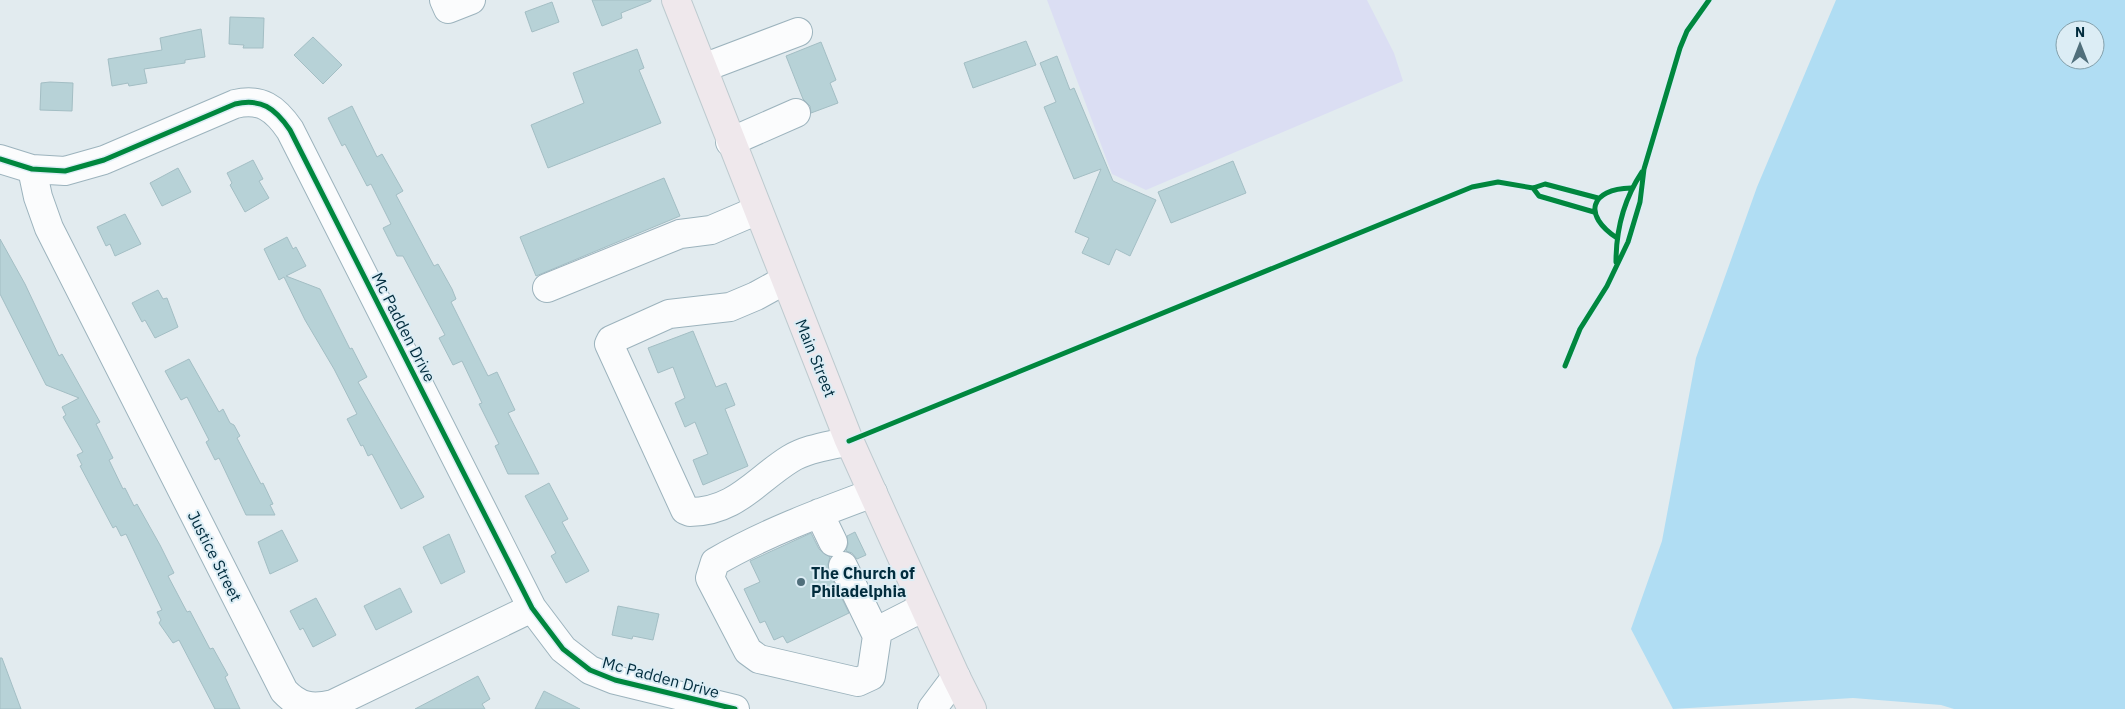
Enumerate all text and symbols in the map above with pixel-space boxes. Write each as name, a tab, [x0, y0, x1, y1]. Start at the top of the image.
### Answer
north arrow	[2055, 20, 2105, 70]
text: N	[2075, 23, 2085, 41]
street label: Mc Padden Drive	[368, 269, 440, 385]
street label: Main Street	[791, 316, 841, 400]
street label: Justice Street	[184, 507, 246, 605]
place label: The Church of Philadelphia	[811, 563, 915, 601]
marker: The Church of Philadelphia	[795, 576, 807, 588]
street label: Mc Padden Drive	[600, 652, 722, 702]

